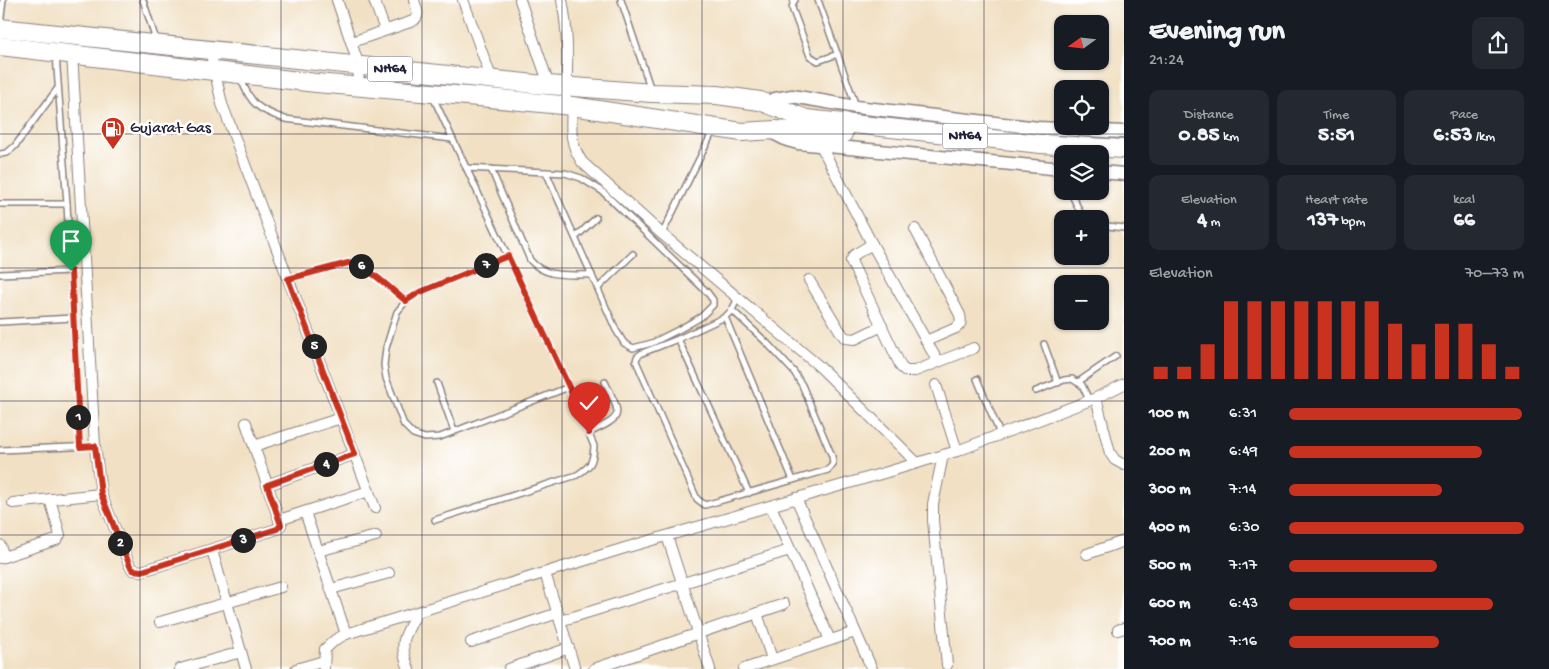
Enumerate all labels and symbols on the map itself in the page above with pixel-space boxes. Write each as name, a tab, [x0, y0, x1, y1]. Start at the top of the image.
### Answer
north arrow	[1054, 15, 1109, 70]
road number: NH64	[368, 56, 412, 82]
fuel station icon: Gujarat Gas	[100, 116, 126, 150]
place label: Gujarat Gas	[130, 120, 212, 139]
road number: NH64	[942, 124, 988, 148]
pin	[50, 220, 92, 271]
pin: 7	[474, 252, 498, 278]
pin: 6	[348, 254, 374, 278]
pin: 5	[302, 334, 326, 358]
pin	[568, 382, 610, 433]
pin: 1	[66, 404, 90, 430]
pin: 4	[314, 452, 338, 476]
pin: 3	[230, 528, 256, 552]
pin: 2	[108, 530, 132, 556]

